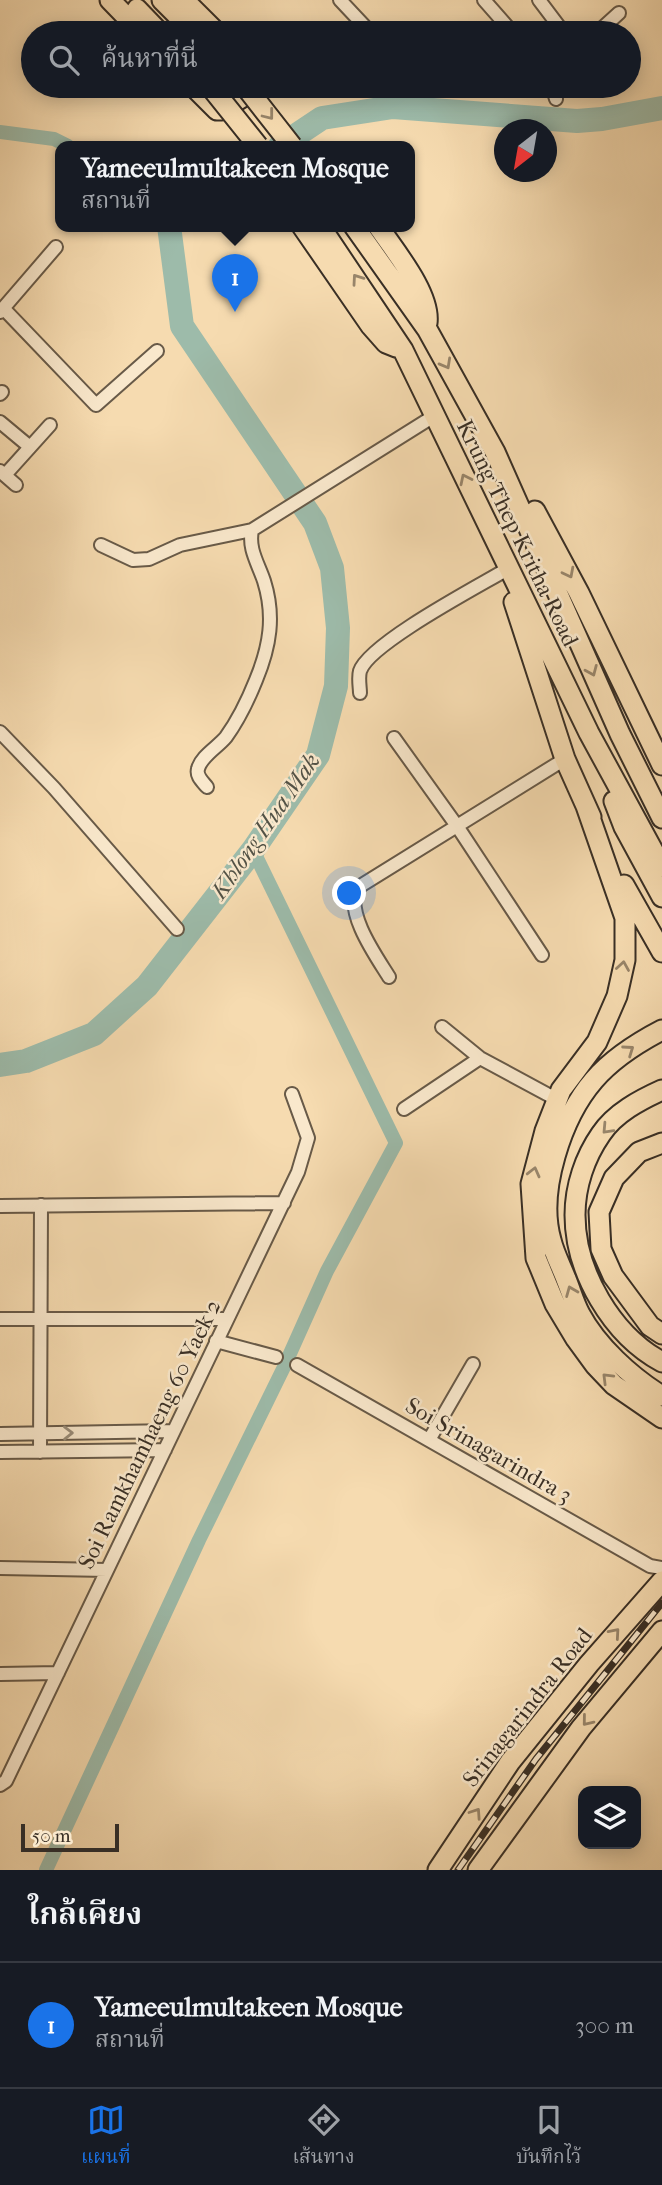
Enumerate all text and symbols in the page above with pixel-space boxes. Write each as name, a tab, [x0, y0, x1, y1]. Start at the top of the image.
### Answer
search box	[21, 21, 641, 98]
icon: search	[45, 41, 83, 79]
text: ค้นหาที่นี่	[101, 43, 198, 74]
one-way arrow	[260, 108, 273, 120]
north arrow	[494, 119, 557, 182]
popup	[55, 141, 415, 232]
text: Yameeulmultakeen Mosque	[81, 153, 389, 184]
text: สถานที่	[81, 187, 151, 214]
pin: 1	[212, 254, 258, 312]
one-way arrow	[353, 274, 365, 287]
one-way arrow	[438, 357, 451, 370]
street label: Krung Thep Kritha Road	[451, 415, 584, 651]
one-way arrow	[459, 474, 473, 486]
one-way arrow	[560, 566, 574, 578]
one-way arrow	[583, 664, 597, 676]
water label: Khlong Hua Mak	[203, 748, 326, 906]
your location	[332, 876, 366, 910]
one-way arrow	[615, 960, 630, 972]
one-way arrow	[621, 1046, 634, 1058]
one-way arrow	[603, 1121, 615, 1134]
one-way arrow	[526, 1166, 540, 1178]
one-way arrow	[565, 1286, 579, 1298]
street label: Soi Ramkhamhaeng 60 Yaek 2	[72, 1295, 227, 1573]
one-way arrow	[603, 1373, 616, 1386]
street label: Soi Srinagarindra 3	[401, 1392, 577, 1509]
one-way arrow	[63, 1425, 74, 1441]
street label: Srinagarindra Road	[457, 1622, 598, 1792]
one-way arrow	[607, 1629, 619, 1642]
one-way arrow	[583, 1712, 595, 1725]
map controls	[578, 1786, 641, 1849]
button: layers	[578, 1786, 641, 1849]
one-way arrow	[468, 1808, 480, 1821]
scale bar	[21, 1821, 119, 1853]
text: 50 m	[32, 1825, 71, 1847]
text: ใกล้เคียง	[28, 1897, 142, 1932]
text: Yameeulmultakeen Mosque	[95, 1992, 403, 2023]
text: 1	[47, 2012, 55, 2039]
text: 300 m	[575, 2012, 634, 2039]
text: สถานที่	[95, 2026, 165, 2053]
tab: แผนที่	[81, 2101, 131, 2173]
tab: เส้นทาง	[293, 2101, 354, 2173]
tab: บันทึกไว้	[516, 2101, 581, 2173]

